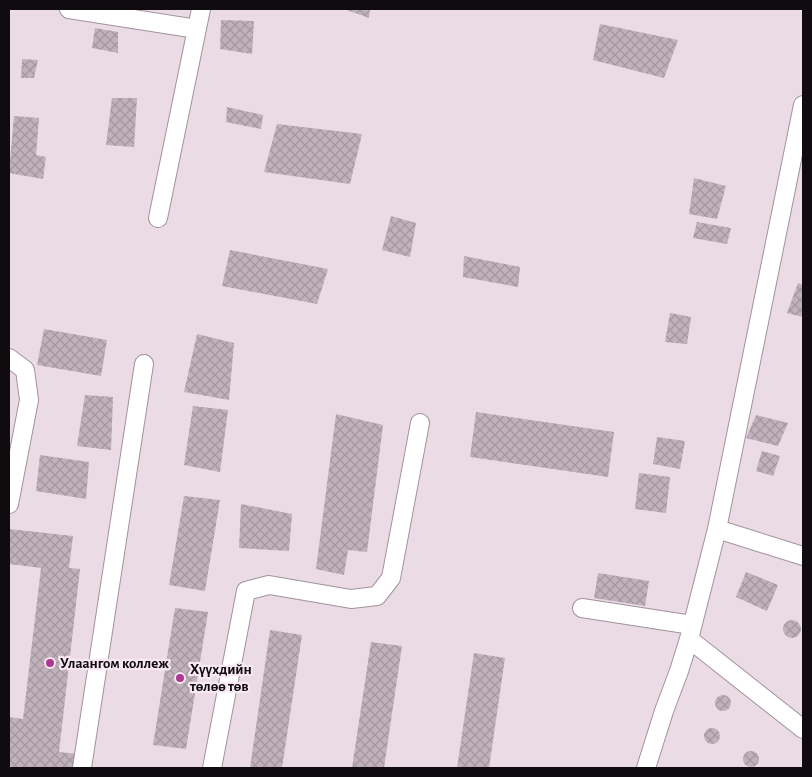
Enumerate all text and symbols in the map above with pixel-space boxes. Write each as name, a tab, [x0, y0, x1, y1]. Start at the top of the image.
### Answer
place label: Улаангом коллеж	[60, 656, 169, 671]
marker: Улаангом коллеж	[44, 657, 56, 669]
place label: Хүүхдийн төлөө төв	[189, 662, 252, 694]
marker: Хүүхдийн төлөө төв	[174, 672, 186, 684]

